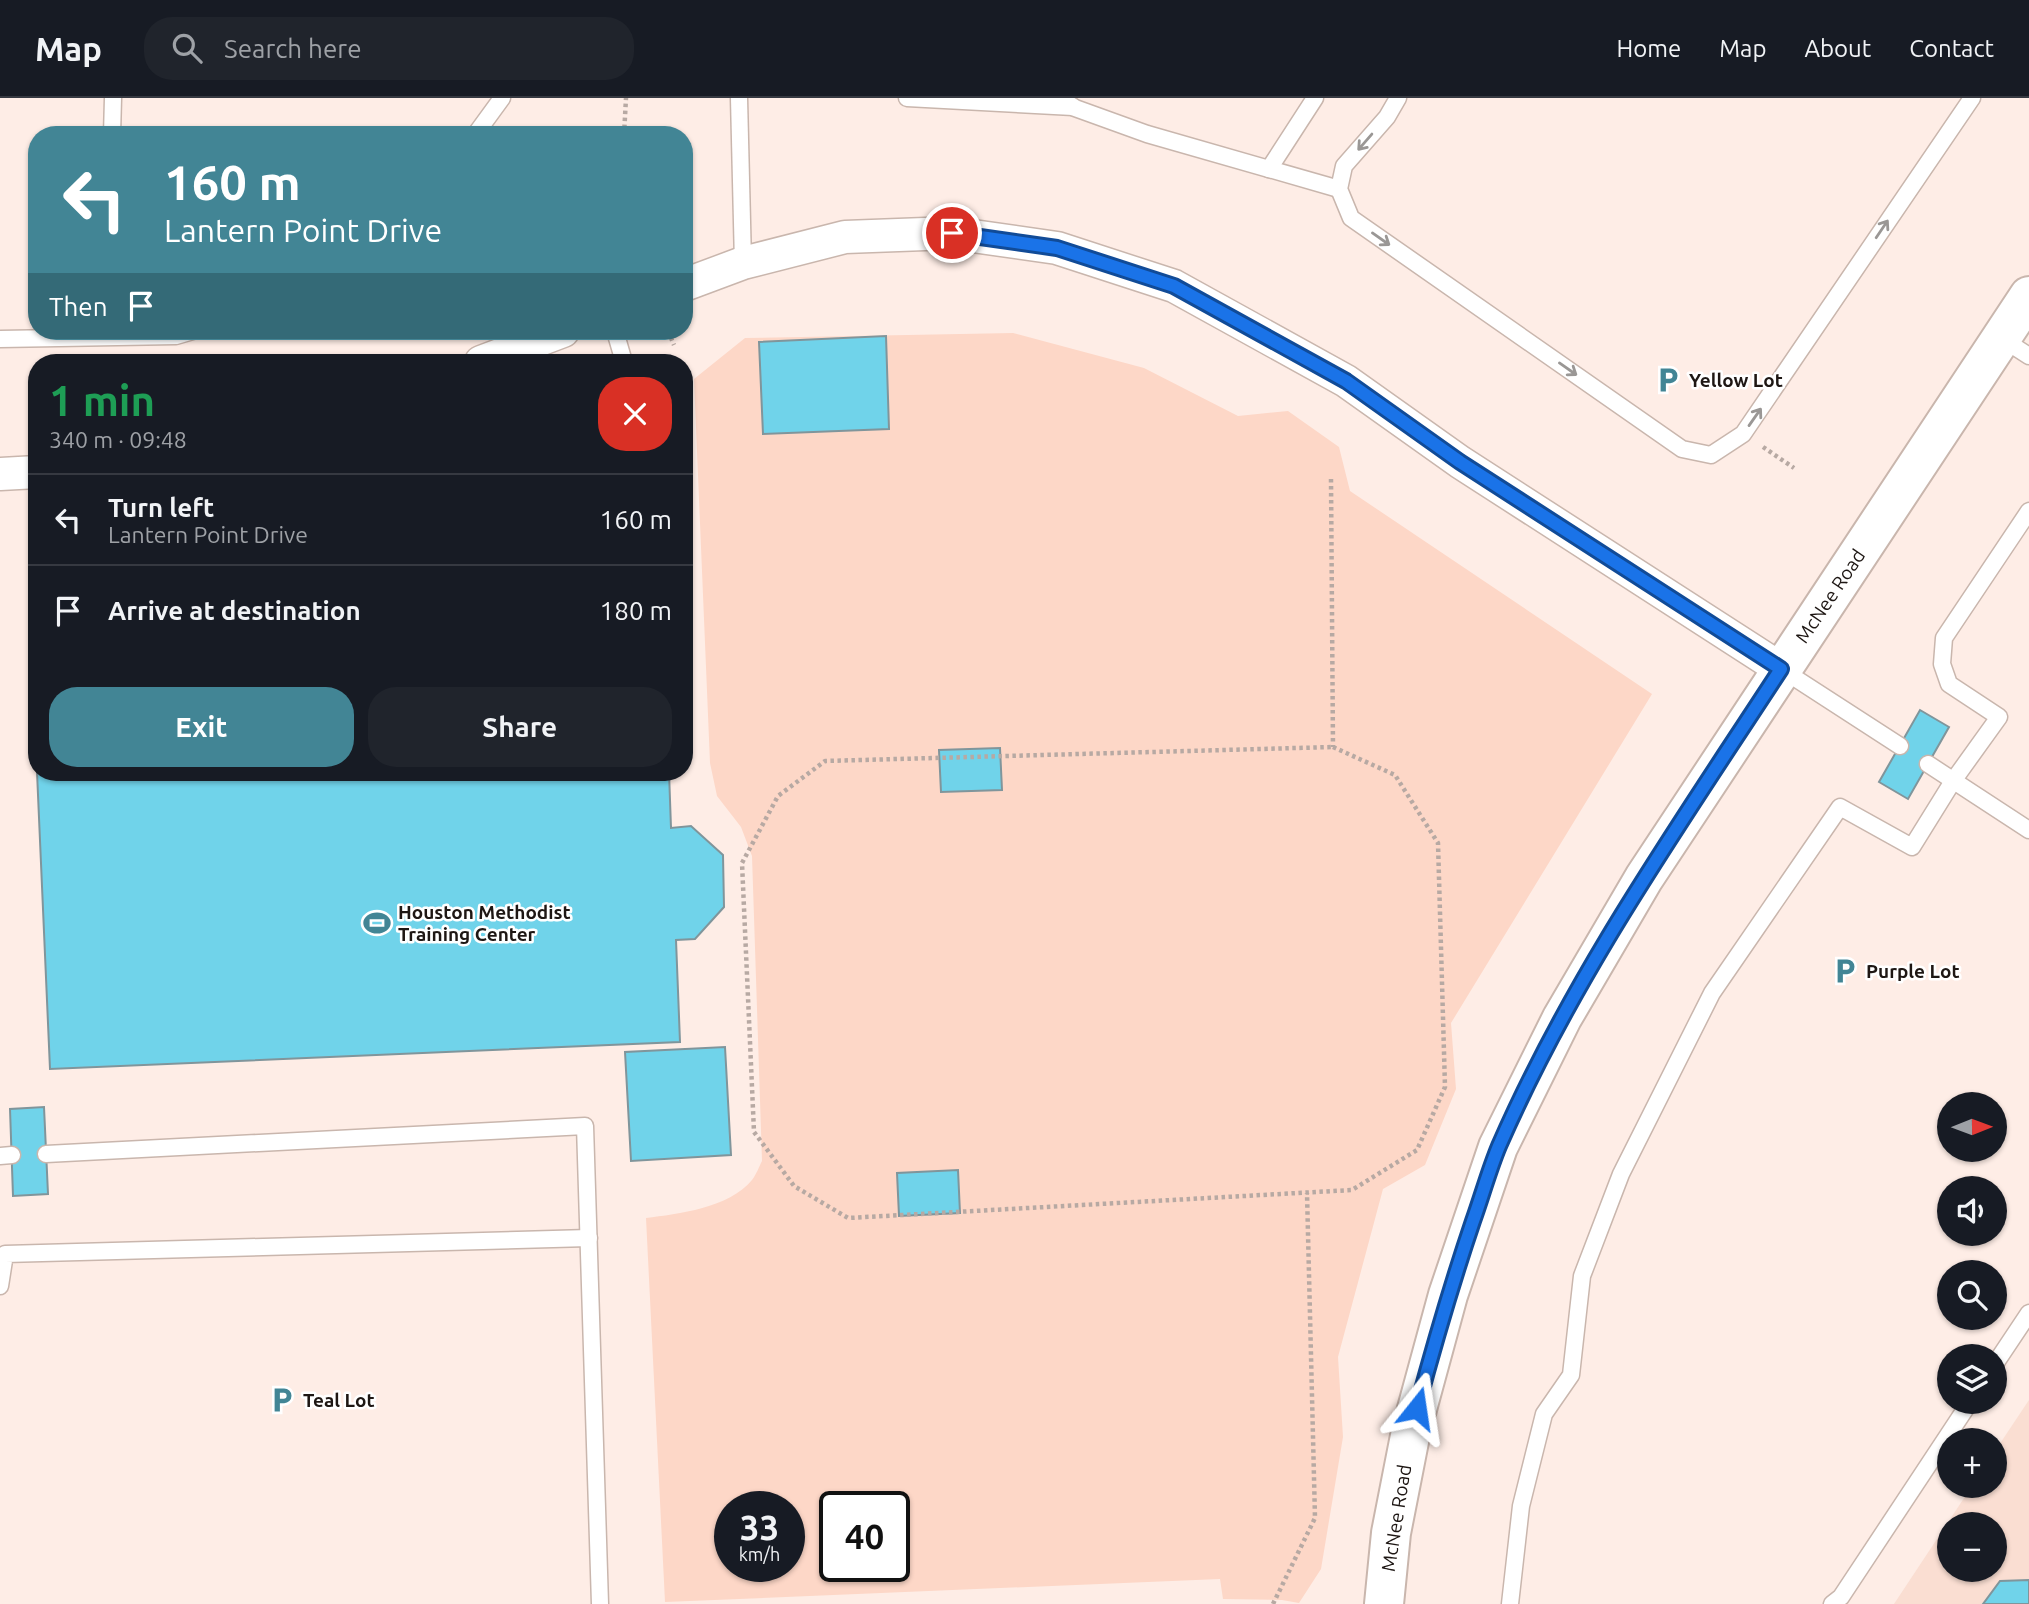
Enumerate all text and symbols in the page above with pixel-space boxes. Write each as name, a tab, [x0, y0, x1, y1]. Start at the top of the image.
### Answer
search box	[144, 17, 634, 80]
icon: search	[168, 29, 206, 67]
text: Map	[35, 30, 102, 67]
text: Search here	[224, 34, 362, 63]
text: Home	[1616, 35, 1681, 62]
text: Map	[1719, 35, 1766, 62]
text: About	[1804, 35, 1871, 62]
text: Contact	[1909, 35, 1994, 62]
one-way arrow	[1357, 133, 1373, 151]
icon: left	[49, 154, 140, 245]
text: 160 m	[164, 154, 301, 209]
pin	[922, 203, 982, 263]
text: Lantern Point Drive	[164, 212, 442, 248]
icon: arrive	[933, 214, 971, 252]
one-way arrow	[1875, 220, 1889, 239]
one-way arrow	[1371, 232, 1390, 246]
icon: arrive	[122, 287, 160, 325]
text: Then	[49, 292, 108, 321]
one-way arrow	[1558, 362, 1577, 376]
parking icon: Yellow Lot	[1653, 365, 1683, 395]
place label: Yellow Lot	[1689, 369, 1783, 391]
text: 1 min	[49, 377, 155, 424]
button: close	[598, 377, 672, 451]
one-way arrow	[1748, 408, 1762, 427]
text: 340 m · 09:48	[49, 427, 187, 452]
text: Turn left	[108, 493, 214, 522]
icon: left	[49, 501, 87, 539]
text: 160 m	[600, 505, 672, 534]
text: Lantern Point Drive	[108, 522, 308, 547]
street label: McNee Road	[1791, 545, 1869, 647]
icon: arrive	[49, 592, 87, 630]
text: Arrive at destination	[108, 596, 361, 625]
text: 180 m	[600, 596, 672, 625]
button: Exit	[49, 687, 354, 767]
button: Share	[368, 687, 672, 767]
place label: Houston Methodist Training Center	[398, 901, 571, 945]
sports icon: Houston Methodist Training Center	[362, 908, 392, 938]
parking icon: Purple Lot	[1830, 956, 1860, 986]
place label: Purple Lot	[1866, 960, 1960, 982]
north arrow	[1937, 1092, 2007, 1162]
map controls	[1937, 1092, 2007, 1582]
button: sound	[1937, 1176, 2007, 1246]
button: search	[1937, 1260, 2007, 1330]
button: layers	[1937, 1344, 2007, 1414]
position arrow	[1380, 1371, 1454, 1445]
parking icon: Teal Lot	[267, 1385, 297, 1415]
place label: Teal Lot	[303, 1389, 375, 1411]
button: +	[1937, 1428, 2007, 1498]
street label: McNee Road	[1377, 1463, 1415, 1573]
speed limit sign: 40	[819, 1491, 910, 1582]
text: 33	[740, 1507, 779, 1547]
button: −	[1937, 1512, 2007, 1582]
text: km/h	[739, 1544, 780, 1564]

